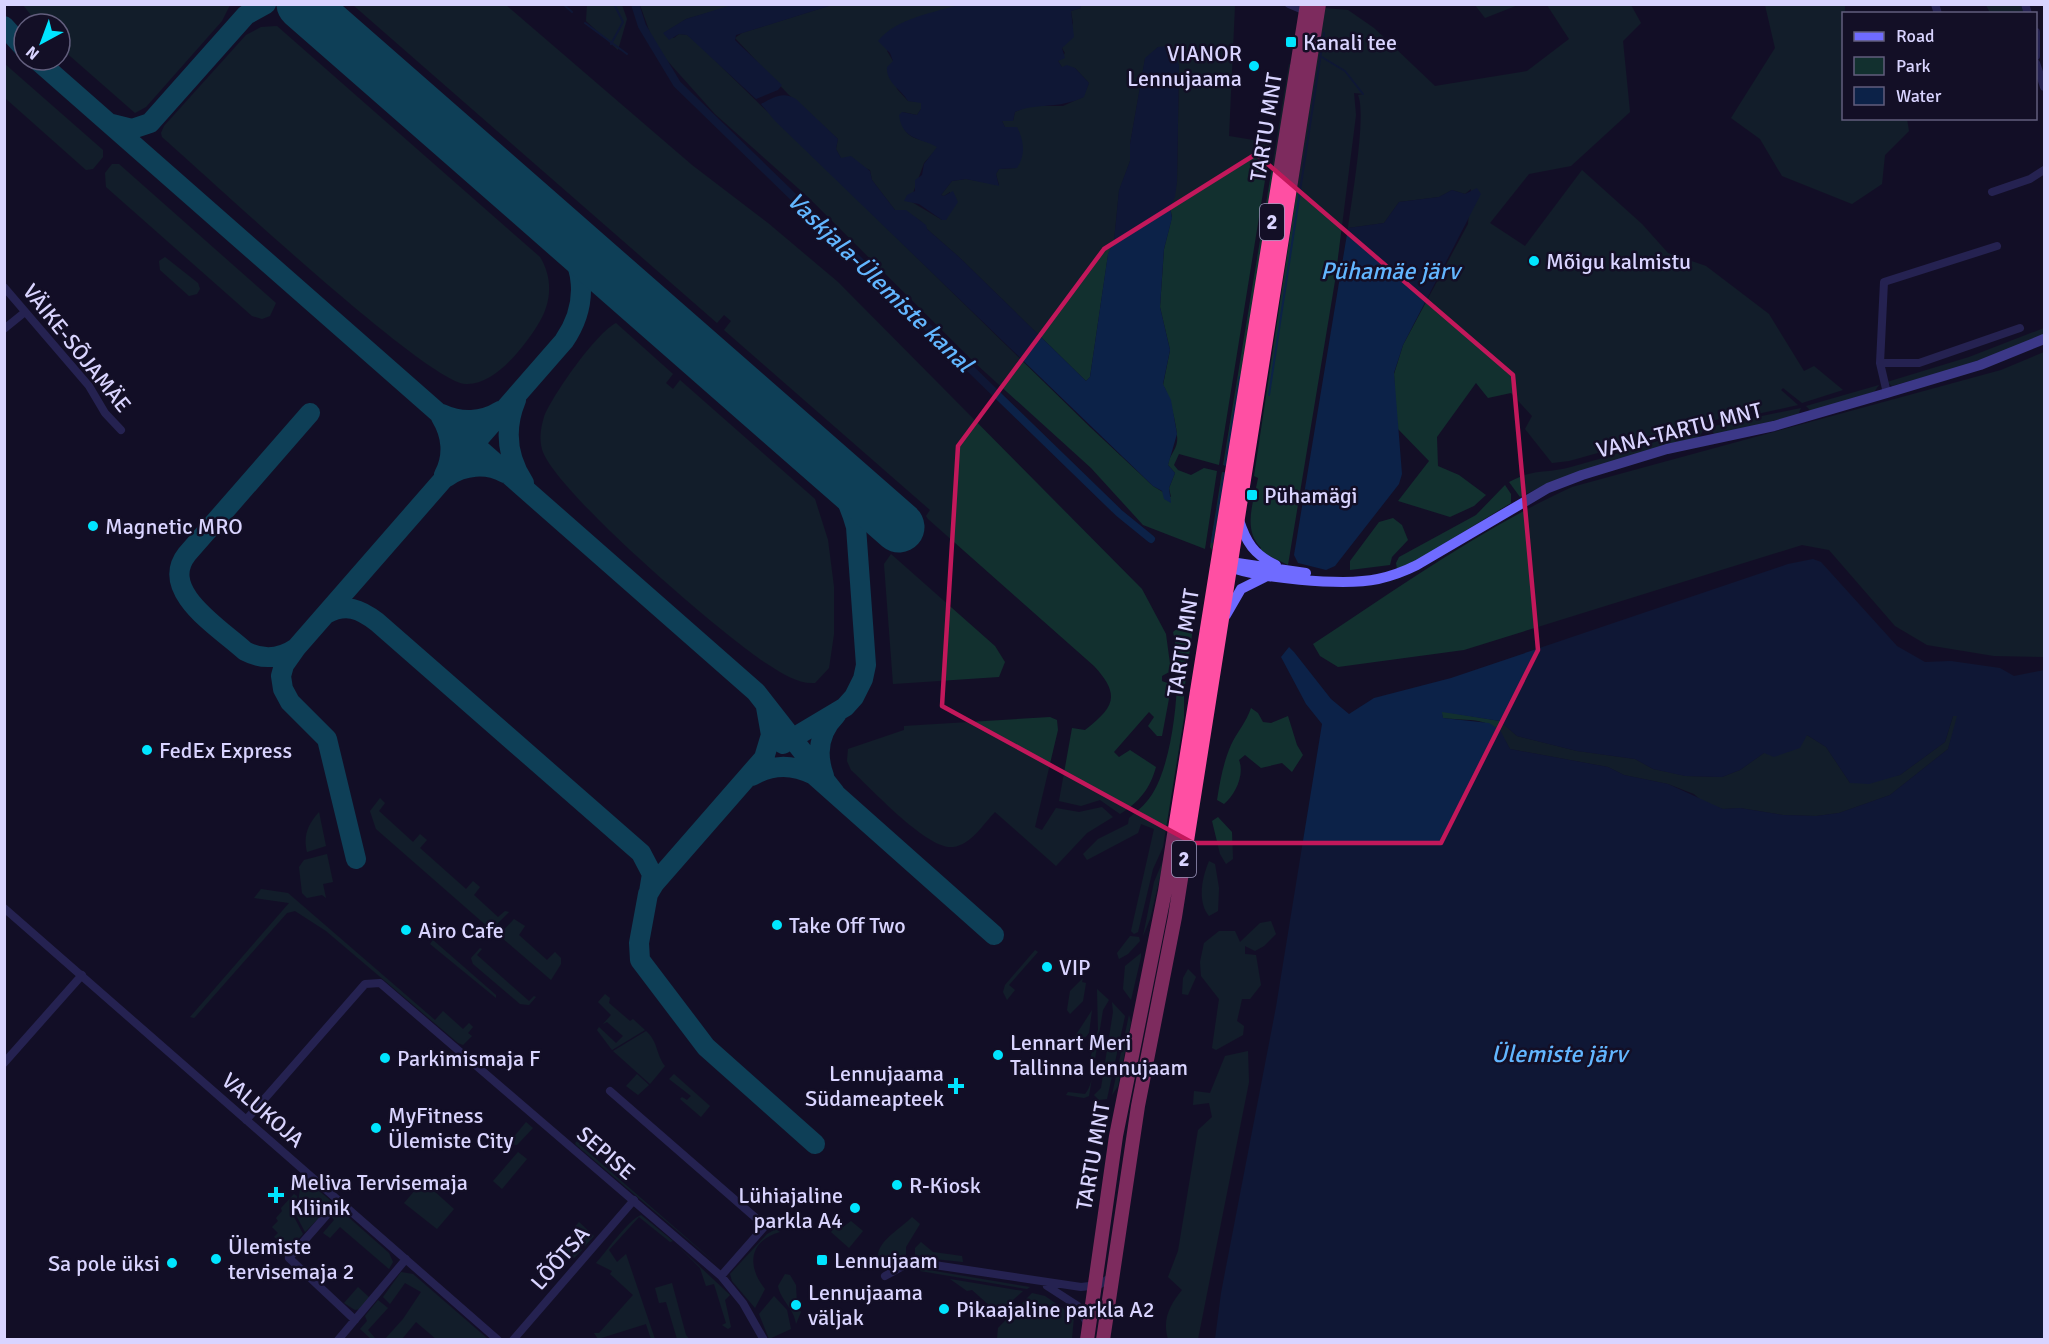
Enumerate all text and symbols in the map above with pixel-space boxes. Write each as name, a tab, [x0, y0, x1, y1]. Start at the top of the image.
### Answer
north arrow	[12, 12, 72, 72]
legend	[1842, 12, 2037, 120]
text: Road	[1896, 25, 1935, 47]
place label: Kanali tee	[1303, 29, 1397, 56]
marker: Kanali tee	[1284, 35, 1298, 49]
place label: VIANOR Lennujaama	[1127, 40, 1242, 92]
text: N	[22, 41, 44, 64]
text: Park	[1896, 55, 1931, 77]
marker: VIANOR Lennujaama	[1247, 59, 1261, 73]
street label: TARTU MNT	[1244, 71, 1288, 183]
text: Water	[1896, 85, 1942, 107]
water label: Vaskjala-Ülemiste kanal	[781, 185, 981, 380]
road number: 2	[1260, 204, 1284, 240]
place label: Mõigu kalmistu	[1546, 248, 1691, 275]
marker: Mõigu kalmistu	[1527, 254, 1541, 268]
water label: Pühamäe järv	[1320, 256, 1463, 286]
street label: VÄIKE-SÕJAMÄE	[17, 278, 137, 418]
street label: VANA-TARTU MNT	[1593, 396, 1765, 464]
place label: Pühamägi	[1264, 482, 1357, 509]
marker: Pühamägi	[1245, 488, 1259, 502]
place label: Magnetic MRO	[105, 513, 243, 540]
marker: Magnetic MRO	[86, 519, 100, 533]
street label: TARTU MNT	[1161, 587, 1205, 699]
place label: FedEx Express	[159, 737, 292, 764]
marker: FedEx Express	[140, 743, 154, 757]
road number: 2	[1172, 841, 1196, 877]
place label: Take Off Two	[789, 912, 906, 939]
place label: Airo Cafe	[418, 917, 504, 944]
marker: Take Off Two	[770, 918, 784, 932]
marker: Airo Cafe	[399, 923, 413, 937]
place label: VIP	[1059, 954, 1091, 981]
marker: VIP	[1040, 960, 1054, 974]
place label: Lennart Meri Tallinna lennujaam	[1010, 1029, 1188, 1081]
water label: Ülemiste järv	[1491, 1039, 1630, 1069]
place label: Parkimismaja F	[397, 1045, 541, 1072]
marker: Lennart Meri Tallinna lennujaam	[991, 1048, 1005, 1062]
marker: Parkimismaja F	[378, 1051, 392, 1065]
place label: Lennujaama Südameapteek	[805, 1060, 944, 1112]
street label: VALUKOJA	[216, 1067, 310, 1153]
marker: Lennujaama Südameapteek	[949, 1079, 963, 1093]
street label: TARTU MNT	[1070, 1099, 1116, 1212]
place label: MyFitness Ülemiste City	[388, 1102, 514, 1154]
street label: SEPISE	[571, 1120, 641, 1186]
marker: MyFitness Ülemiste City	[369, 1121, 383, 1135]
place label: Meliva Tervisemaja Kliinik	[290, 1169, 468, 1221]
place label: R-Kiosk	[909, 1172, 981, 1199]
marker: R-Kiosk	[890, 1178, 904, 1192]
place label: Lühiajaline parkla A4	[738, 1182, 843, 1234]
marker: Meliva Tervisemaja Kliinik	[267, 1186, 285, 1204]
marker: Lühiajaline parkla A4	[848, 1201, 862, 1215]
street label: LÕÕTSA	[525, 1220, 595, 1295]
place label: Ülemiste tervisemaja 2	[228, 1233, 354, 1285]
place label: Lennujaam	[834, 1247, 938, 1274]
place label: Sa pole üksi	[48, 1250, 160, 1277]
marker: Ülemiste tervisemaja 2	[209, 1252, 223, 1266]
marker: Lennujaam	[815, 1253, 829, 1267]
marker: Sa pole üksi	[165, 1256, 179, 1270]
place label: Lennujaama väljak	[808, 1279, 923, 1331]
place label: Pikaajaline parkla A2	[956, 1296, 1155, 1323]
marker: Lennujaama väljak	[789, 1298, 803, 1312]
marker: Pikaajaline parkla A2	[937, 1302, 951, 1316]

